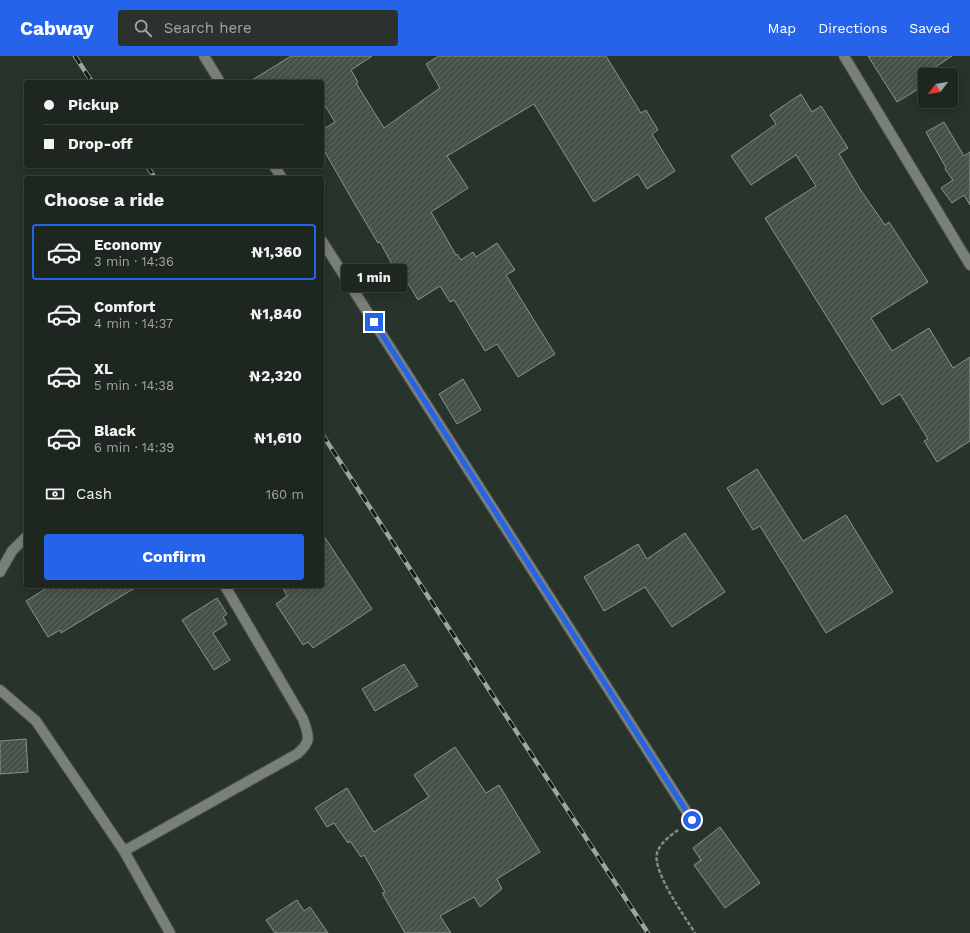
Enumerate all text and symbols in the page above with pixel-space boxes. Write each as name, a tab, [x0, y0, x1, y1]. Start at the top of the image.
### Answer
search box	[118, 10, 398, 46]
text: Cabway	[20, 17, 94, 40]
icon: search	[132, 17, 154, 39]
text: Search here	[164, 19, 252, 37]
text: Map	[768, 20, 796, 36]
text: Directions	[818, 20, 887, 36]
text: Saved	[909, 20, 950, 36]
north arrow	[918, 68, 958, 108]
map controls	[918, 68, 958, 108]
text: Pickup	[68, 96, 119, 114]
text: Drop-off	[68, 135, 133, 153]
text: Choose a ride	[44, 189, 164, 210]
icon: car	[46, 234, 82, 270]
text: Economy	[94, 236, 161, 254]
text: ₦1,360	[251, 243, 302, 261]
text: 3 min · 14:36	[94, 254, 174, 269]
callout: 1 min	[341, 264, 407, 292]
text: 1 min	[357, 270, 391, 285]
icon: car	[46, 296, 82, 332]
text: Comfort	[94, 298, 155, 316]
text: ₦1,840	[250, 305, 302, 323]
route end	[365, 313, 383, 331]
text: 4 min · 14:37	[94, 316, 173, 331]
icon: car	[46, 358, 82, 394]
text: XL	[94, 360, 113, 378]
text: ₦2,320	[249, 367, 302, 385]
text: 5 min · 14:38	[94, 378, 174, 393]
icon: car	[46, 420, 82, 456]
text: Black	[94, 422, 136, 440]
text: ₦1,610	[254, 429, 302, 447]
text: 6 min · 14:39	[94, 440, 174, 455]
icon: cash	[44, 483, 66, 505]
text: Cash	[76, 485, 112, 503]
text: 160 m	[266, 487, 304, 502]
button: Confirm	[44, 534, 304, 580]
route start	[683, 811, 701, 829]

